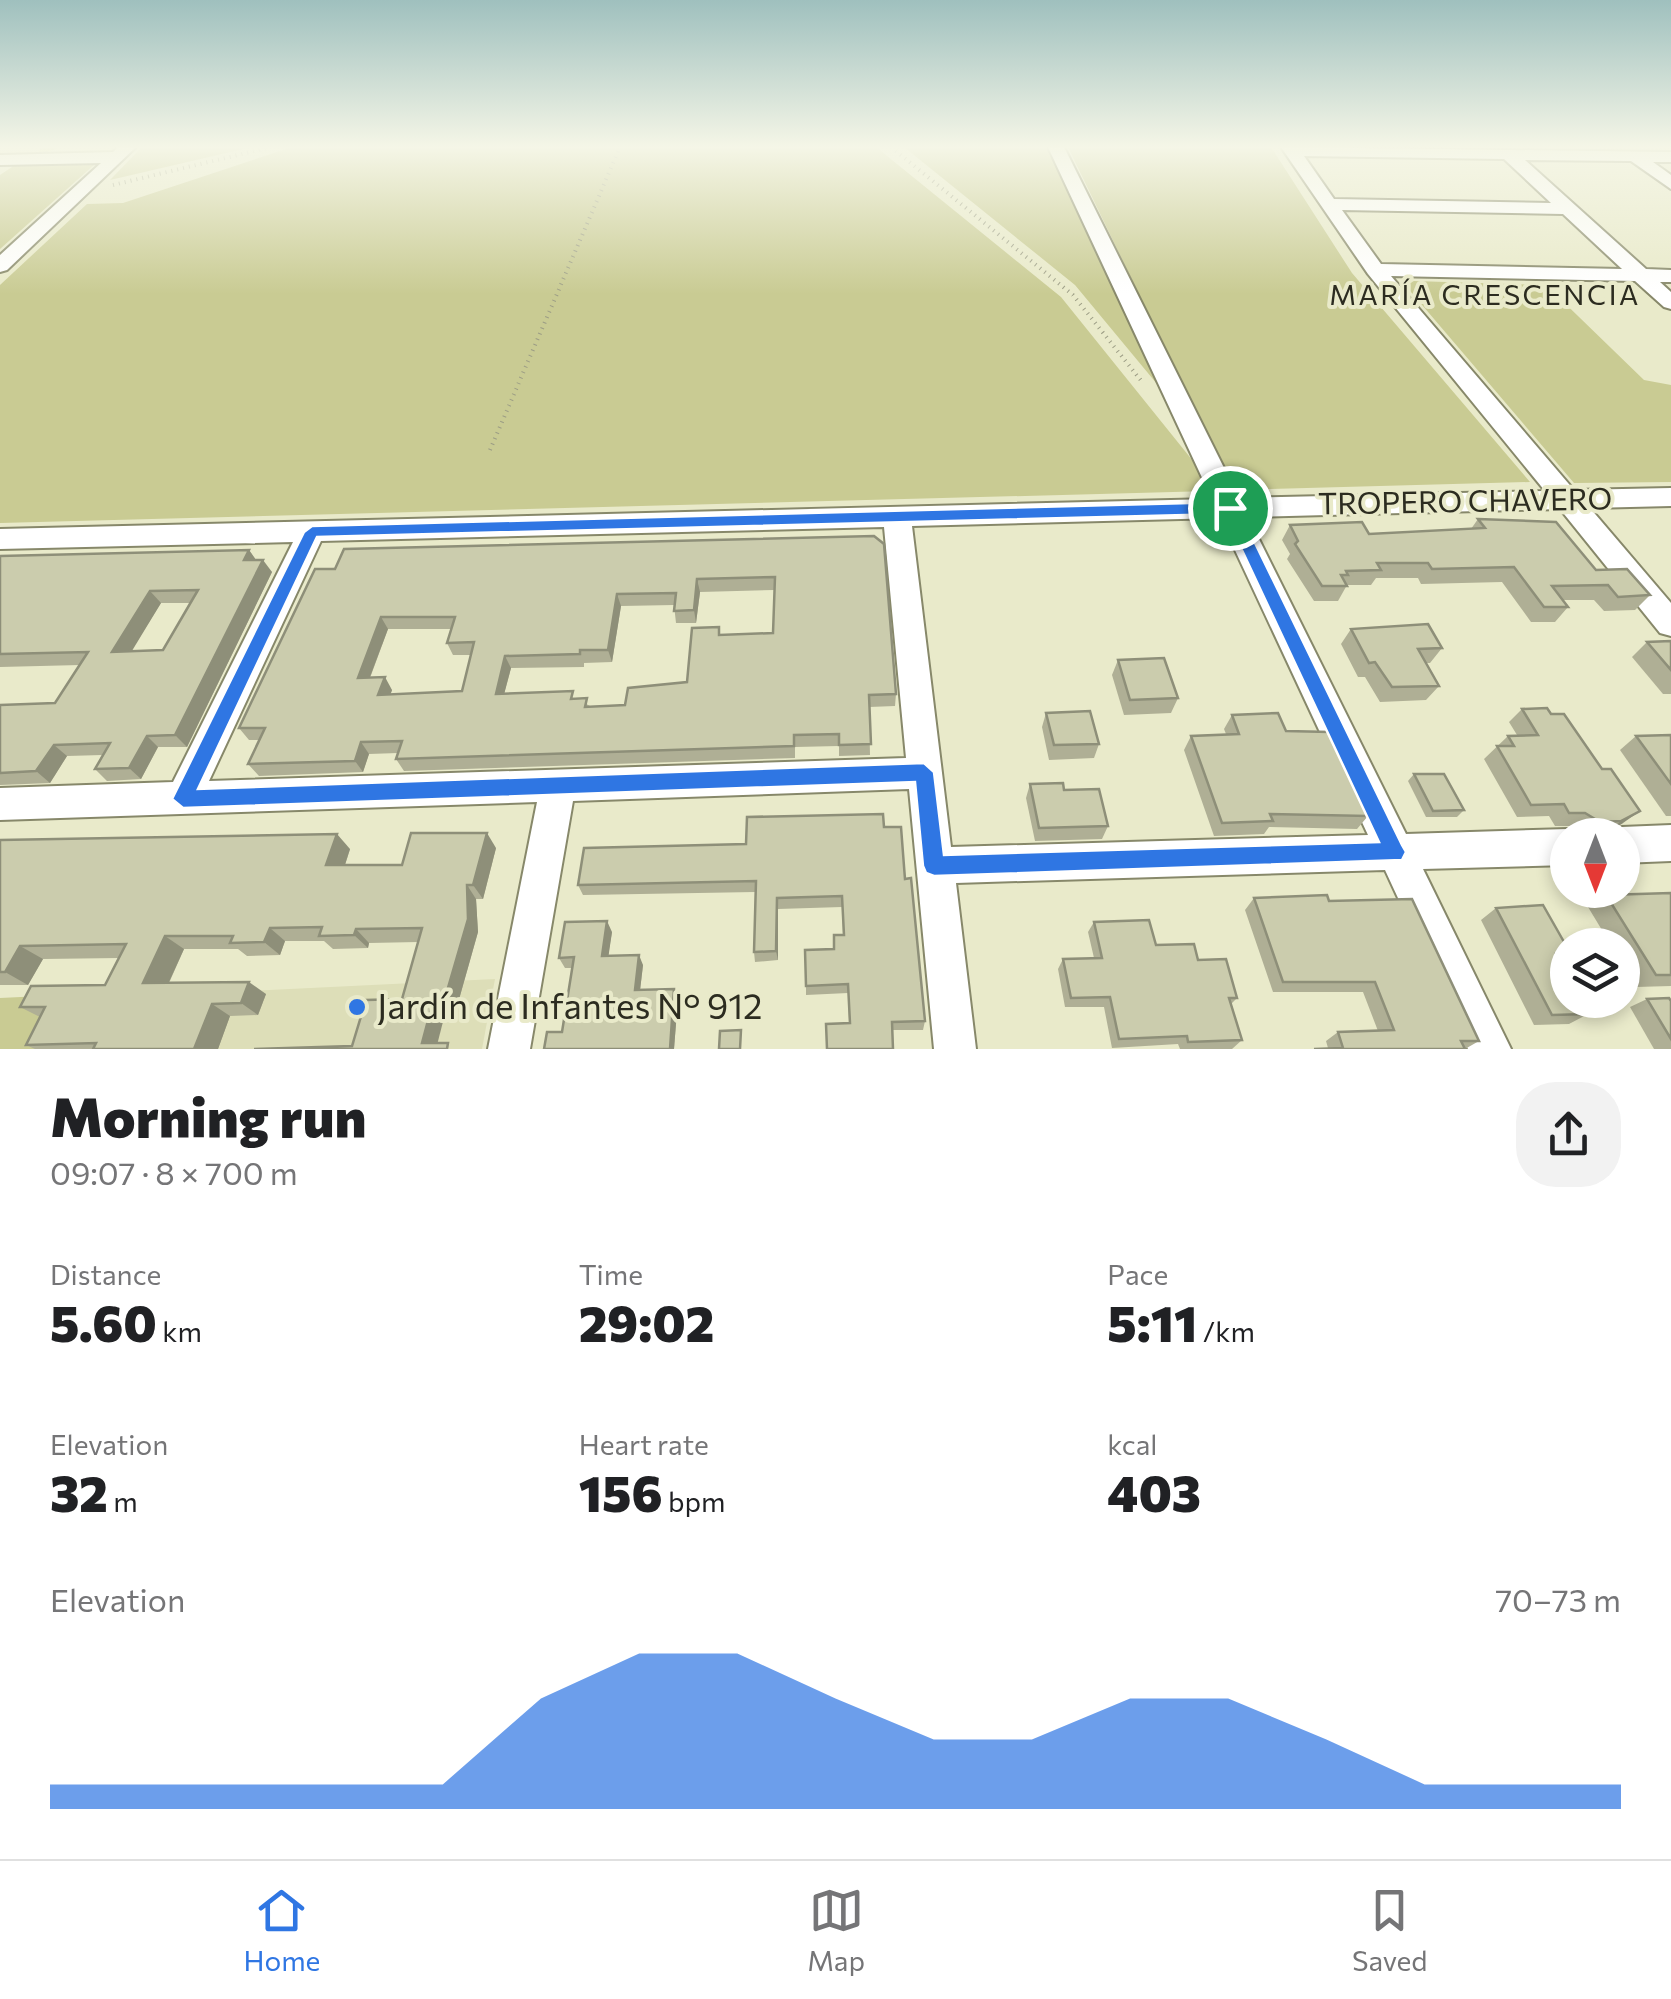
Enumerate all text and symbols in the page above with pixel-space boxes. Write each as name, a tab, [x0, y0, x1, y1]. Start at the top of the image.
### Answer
district label: MARÍA CRESCENCIA	[1329, 277, 1641, 311]
pin	[1188, 466, 1273, 551]
street label: TROPERO CHAVERO	[1318, 478, 1612, 521]
icon: arrive	[1203, 481, 1258, 536]
north arrow	[1550, 818, 1640, 908]
map controls	[1550, 818, 1640, 1018]
button: layers	[1550, 928, 1640, 1018]
place label: Jardín de Infantes N° 912	[377, 983, 763, 1026]
marker: Jardín de Infantes N° 912	[346, 996, 368, 1018]
text: Morning run	[50, 1081, 366, 1148]
button: share	[1516, 1082, 1621, 1187]
text: 09:07 · 8 × 700 m	[50, 1152, 298, 1192]
text: Distance	[50, 1257, 161, 1291]
text: Time	[579, 1257, 643, 1291]
text: Pace	[1107, 1257, 1168, 1291]
text: 5.60	[50, 1291, 157, 1352]
text: 29:02	[579, 1291, 714, 1352]
text: 5:11	[1107, 1291, 1197, 1352]
text: km	[157, 1314, 202, 1348]
text: /km	[1197, 1314, 1255, 1348]
text: Elevation	[50, 1427, 168, 1461]
text: Heart rate	[579, 1427, 709, 1461]
text: kcal	[1107, 1427, 1157, 1461]
text: 32	[50, 1461, 108, 1522]
text: 156	[579, 1461, 663, 1522]
text: 403	[1107, 1461, 1201, 1522]
text: m	[108, 1484, 138, 1518]
text: bpm	[663, 1484, 725, 1518]
text: Elevation	[50, 1579, 185, 1619]
text: 70–73 m	[1495, 1579, 1621, 1619]
tab: Home	[243, 1883, 320, 1977]
tab: Map	[807, 1883, 865, 1977]
tab: Saved	[1352, 1883, 1428, 1977]

